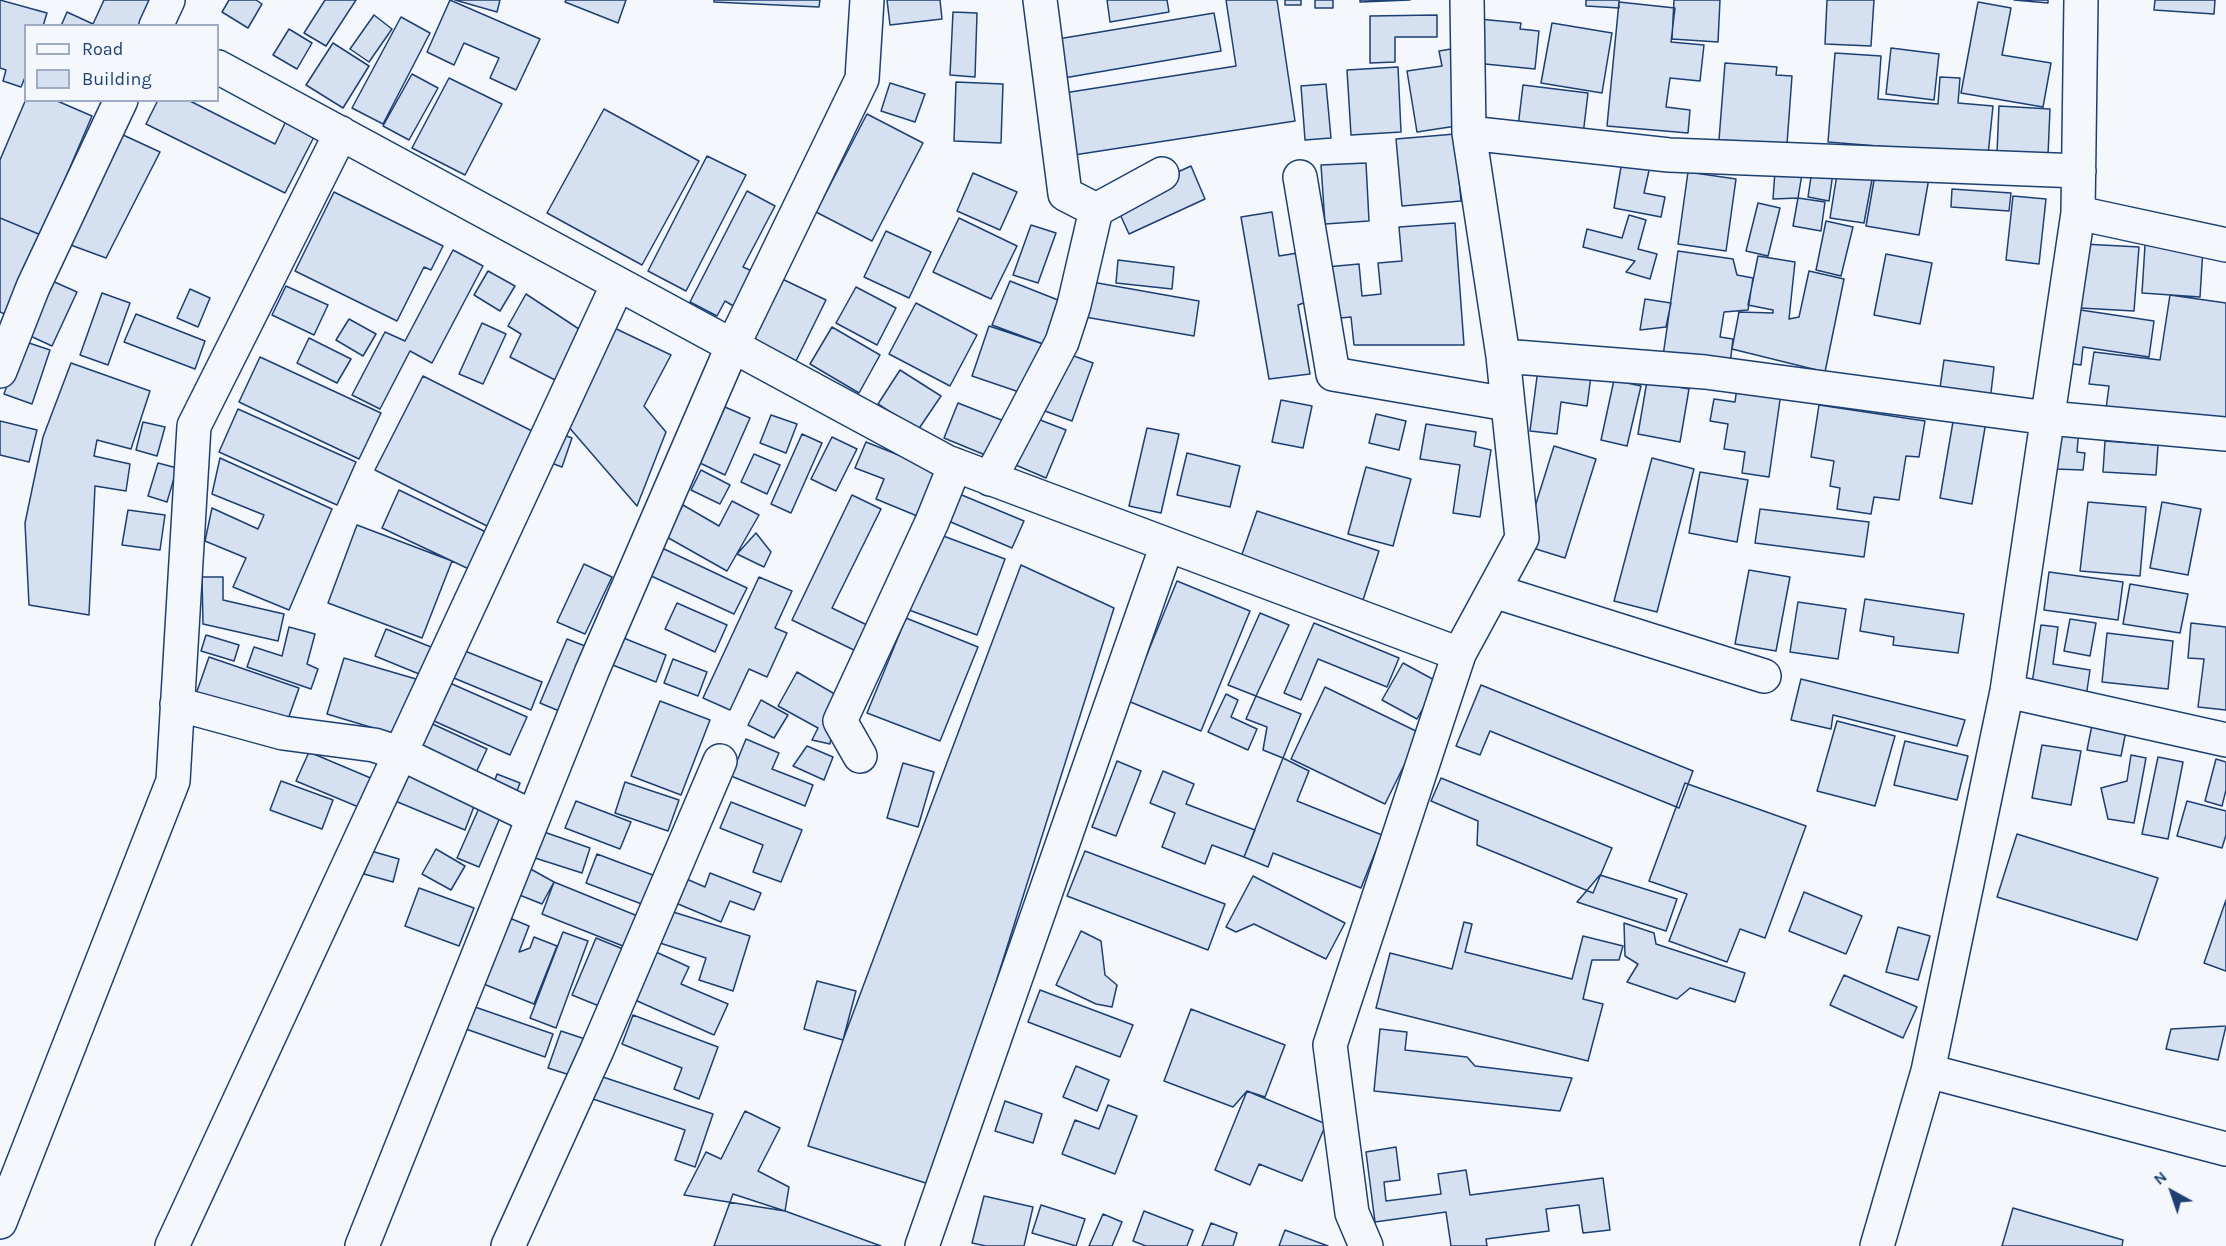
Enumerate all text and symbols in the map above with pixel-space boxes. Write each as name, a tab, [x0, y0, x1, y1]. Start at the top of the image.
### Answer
legend	[24, 24, 219, 102]
text: Road	[82, 38, 123, 60]
text: Building	[82, 68, 152, 90]
north arrow	[2142, 1162, 2202, 1222]
text: N	[2150, 1167, 2171, 1189]

